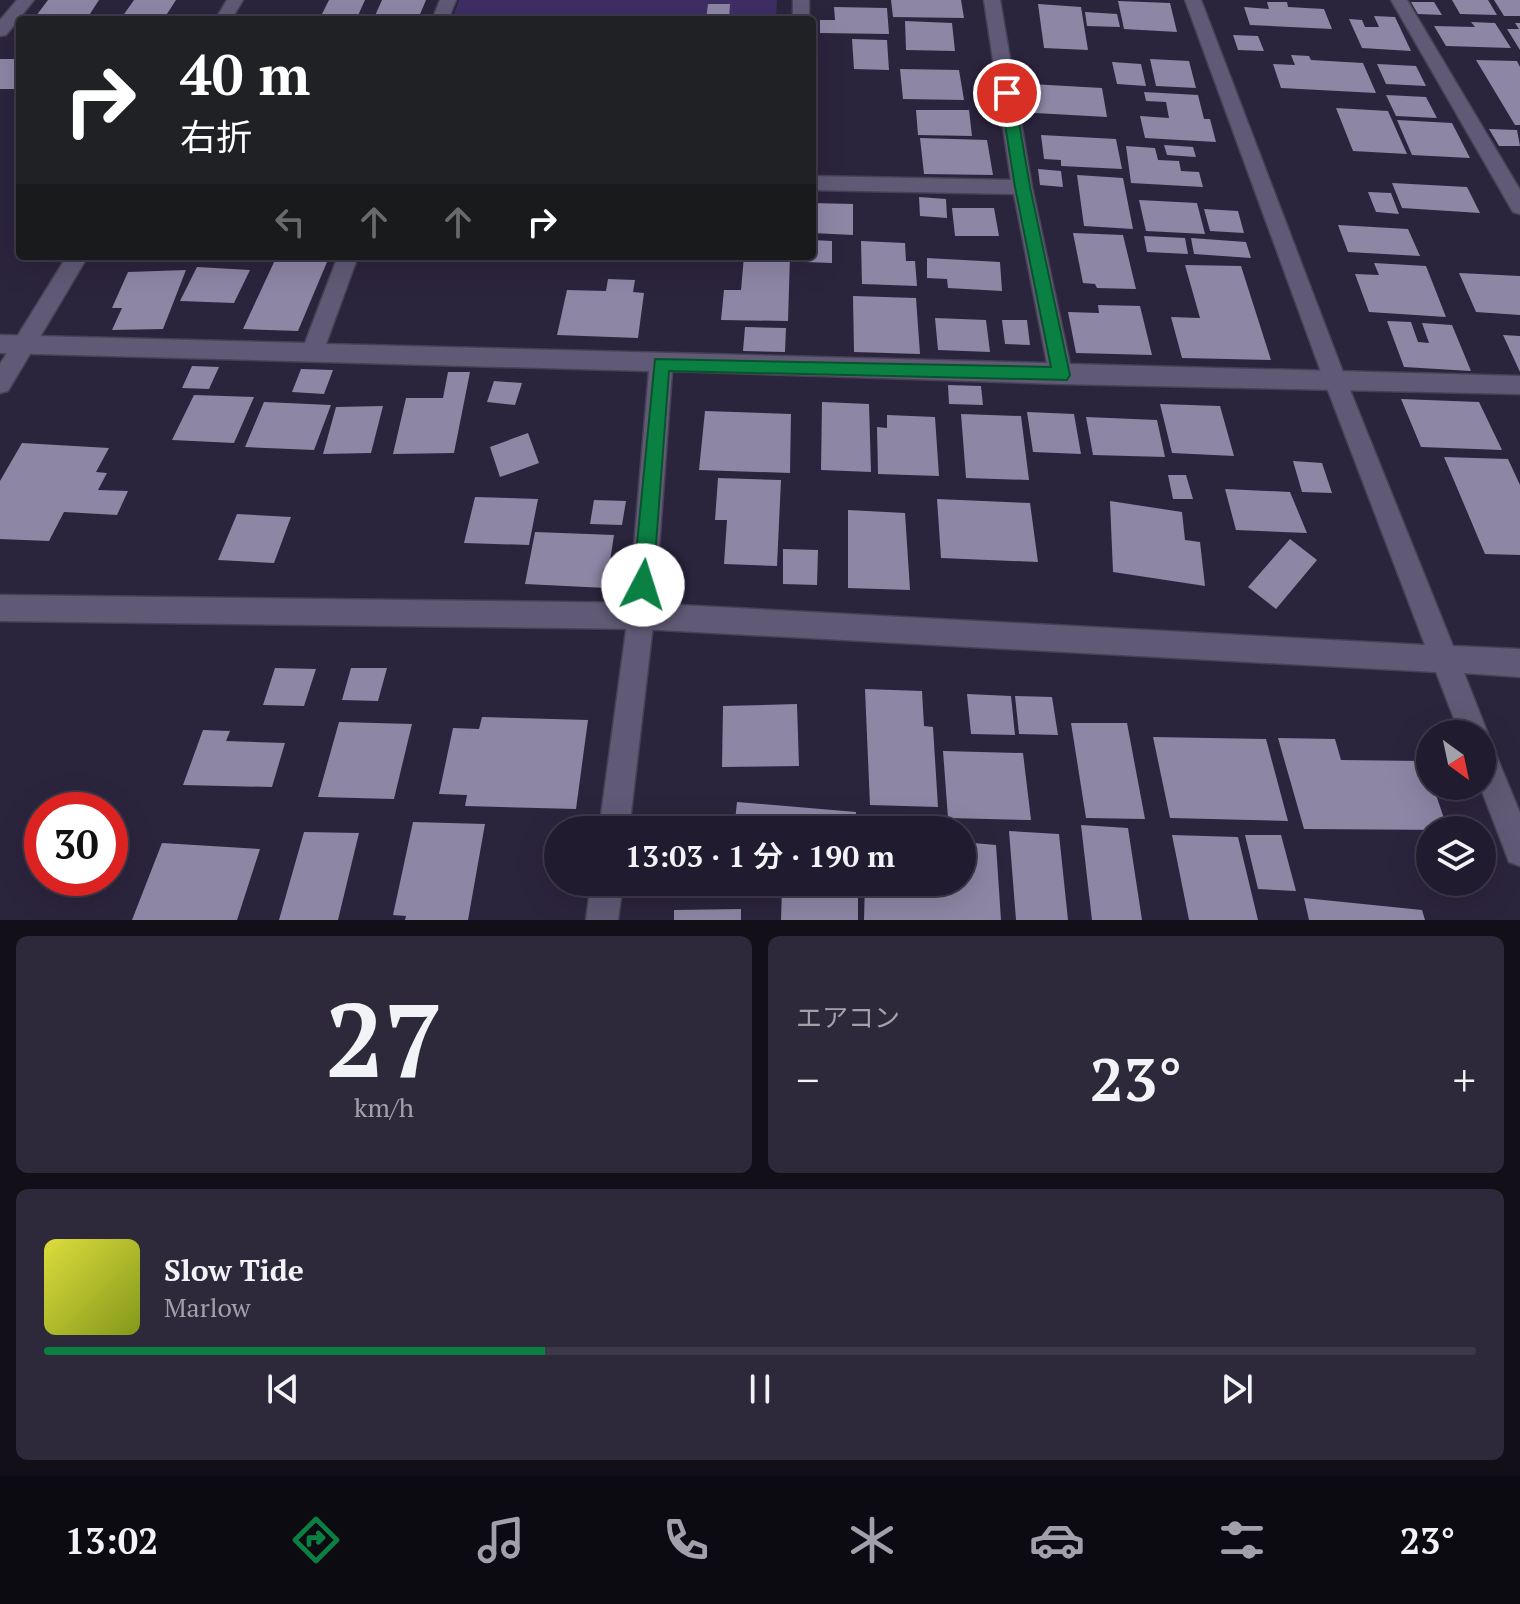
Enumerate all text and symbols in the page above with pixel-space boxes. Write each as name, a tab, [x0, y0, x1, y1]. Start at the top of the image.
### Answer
text: 40 m	[180, 37, 310, 111]
icon: right	[48, 48, 152, 152]
pin	[973, 59, 1041, 127]
icon: arrive	[985, 71, 1029, 115]
text: 右折	[180, 113, 252, 160]
icon: left	[268, 200, 312, 244]
icon: ahead	[352, 200, 396, 244]
icon: ahead	[436, 200, 480, 244]
icon: right	[520, 200, 564, 244]
position arrow	[601, 543, 685, 627]
north arrow	[1416, 720, 1496, 800]
map controls	[1416, 720, 1496, 896]
speed limit sign: 30	[24, 792, 128, 896]
button: layers	[1416, 816, 1496, 896]
text: 13:03 · 1 分 · 190 m	[625, 836, 895, 876]
text: 27	[325, 969, 443, 1107]
text: エアコン	[796, 1000, 900, 1034]
text: 23°	[1090, 1039, 1182, 1118]
text: −	[796, 1050, 819, 1109]
text: +	[1453, 1050, 1476, 1109]
text: km/h	[354, 1090, 414, 1124]
text: Slow Tide	[164, 1250, 304, 1290]
text: Marlow	[164, 1290, 250, 1324]
icon: previous	[261, 1367, 305, 1411]
icon: pause	[738, 1367, 782, 1411]
icon: next	[1215, 1367, 1259, 1411]
icon: directions	[288, 1512, 344, 1568]
icon: music	[473, 1512, 529, 1568]
icon: phone	[658, 1512, 714, 1568]
icon: climate	[844, 1512, 900, 1568]
icon: car	[1029, 1512, 1085, 1568]
icon: filters	[1214, 1512, 1270, 1568]
text: 13:02	[65, 1517, 158, 1564]
text: 23°	[1400, 1517, 1455, 1564]

